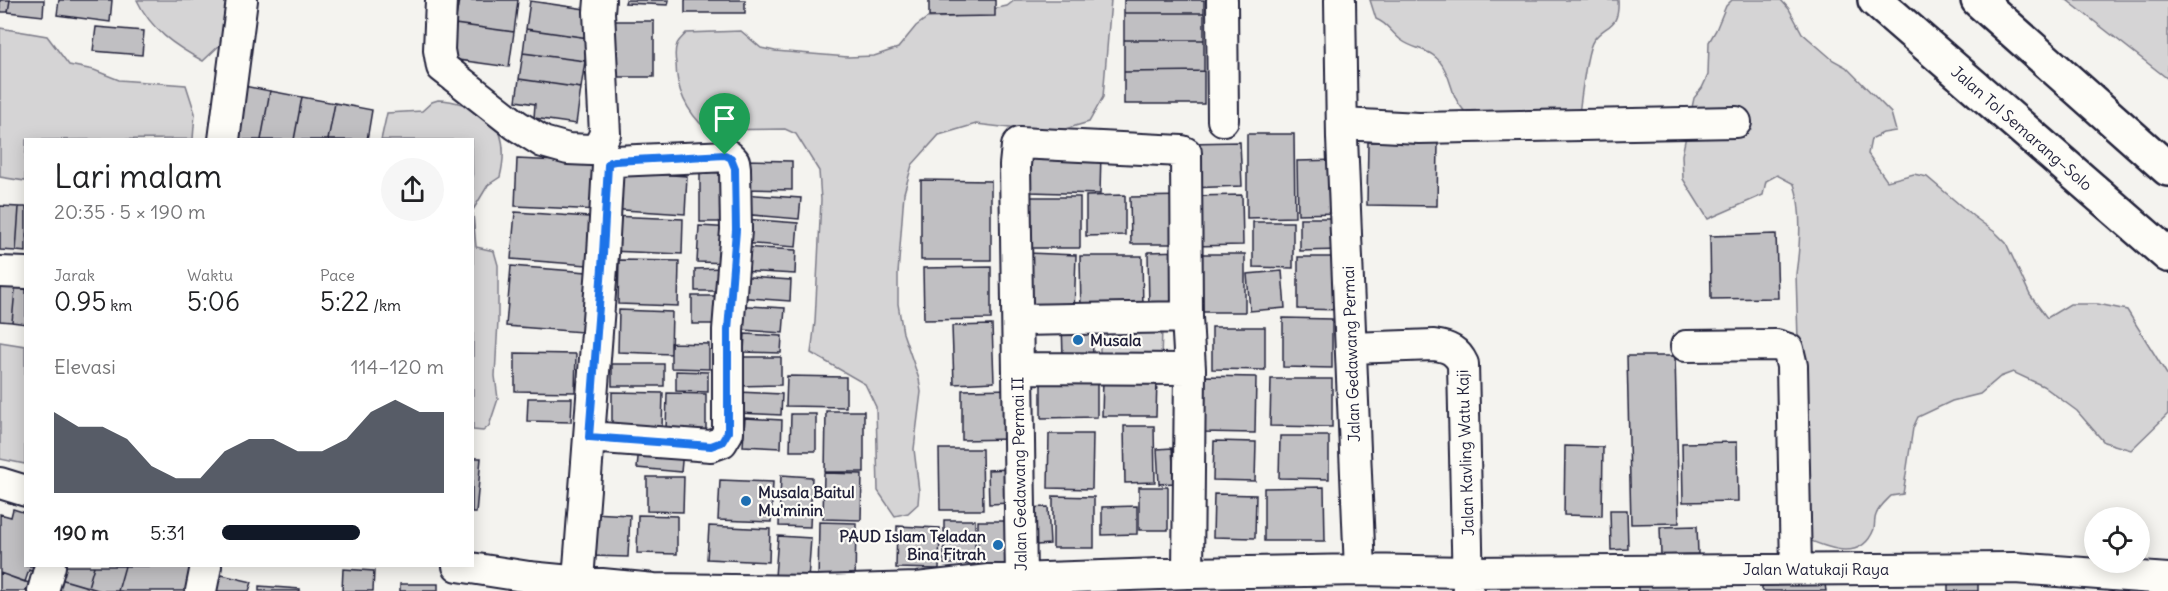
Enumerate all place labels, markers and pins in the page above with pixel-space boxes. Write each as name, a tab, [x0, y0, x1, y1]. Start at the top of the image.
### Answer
pin	[699, 93, 750, 155]
place label: Musala	[1090, 330, 1141, 350]
marker: Musala	[1071, 333, 1085, 347]
place label: Musala Baitul Mu'minin	[758, 482, 855, 520]
marker: Musala Baitul Mu'minin	[739, 494, 753, 508]
place label: PAUD Islam Teladan Bina Fitrah	[839, 526, 986, 564]
marker: PAUD Islam Teladan Bina Fitrah	[991, 538, 1005, 552]

